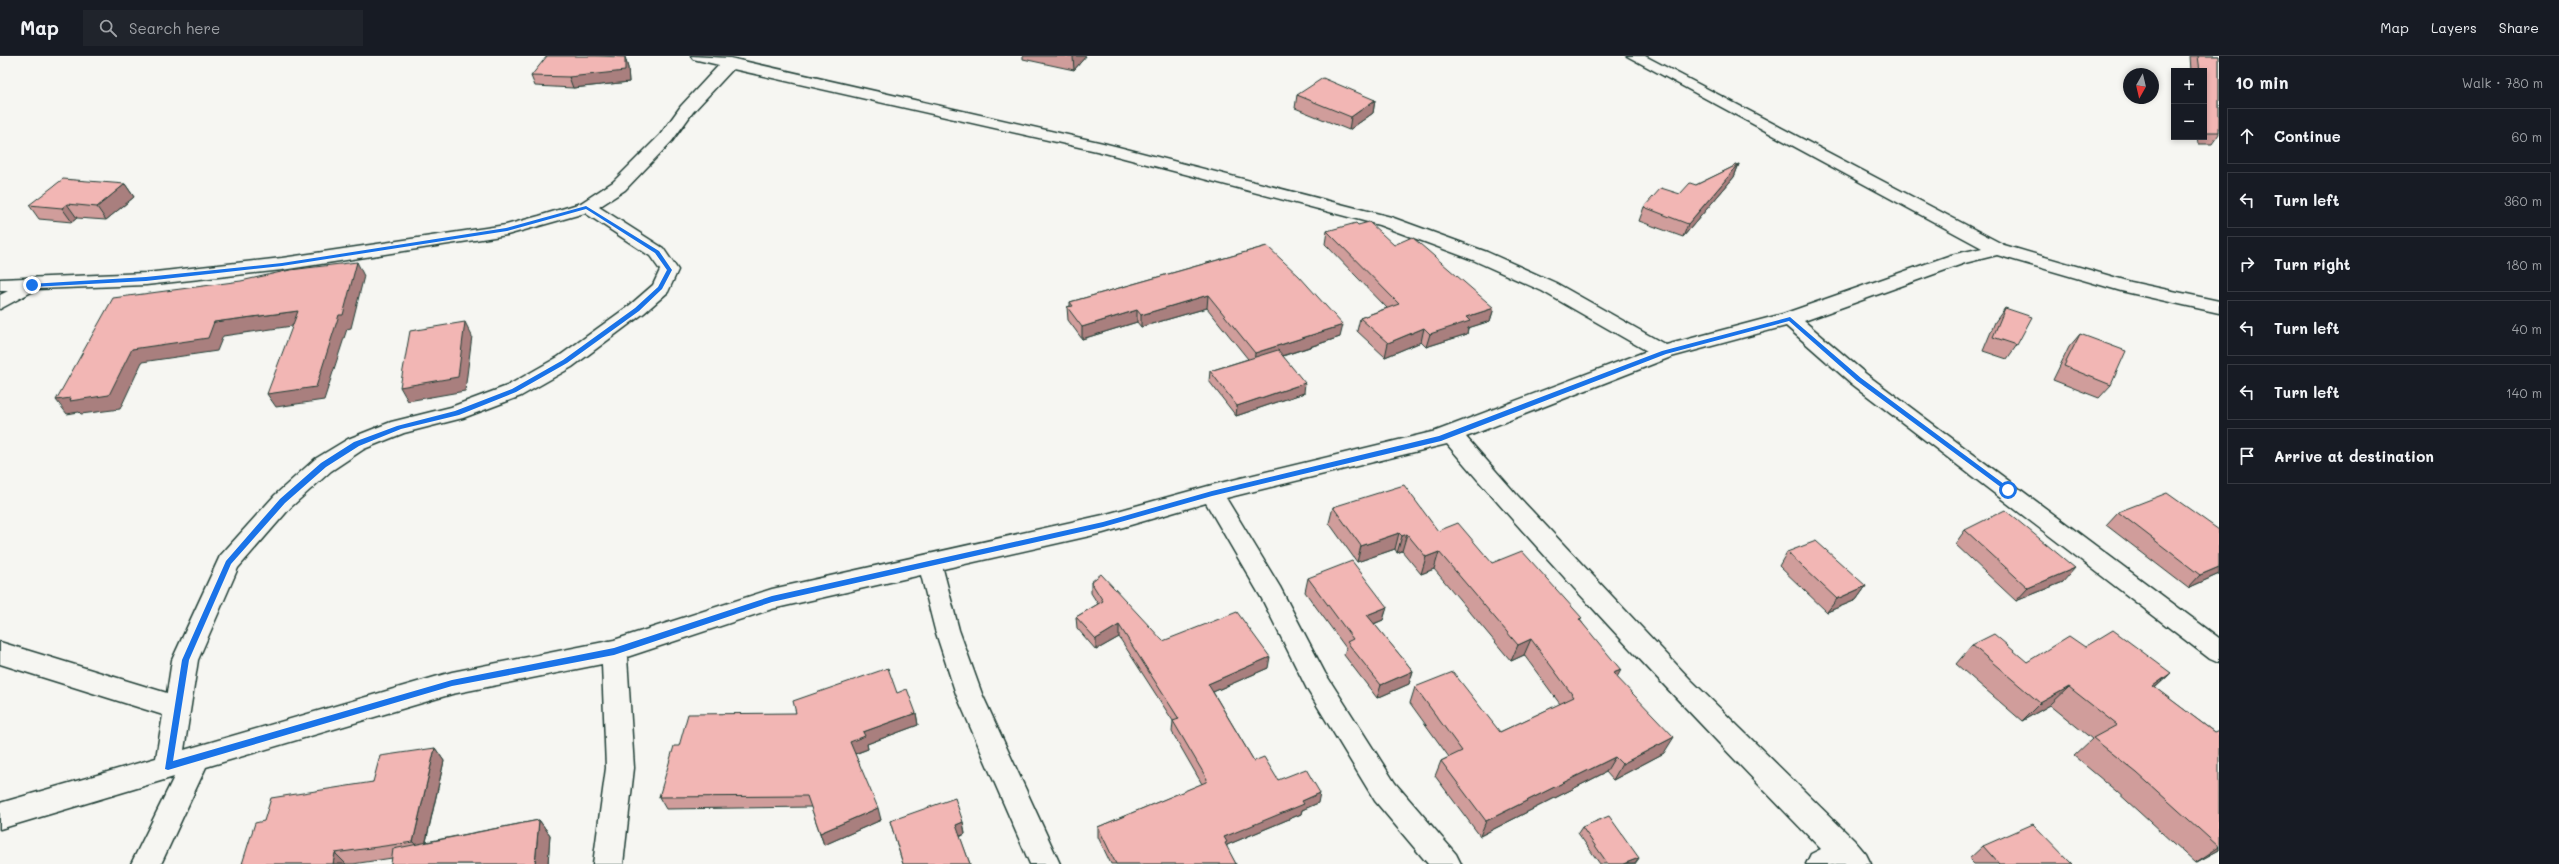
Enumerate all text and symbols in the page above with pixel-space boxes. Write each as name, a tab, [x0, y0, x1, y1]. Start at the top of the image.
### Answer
search box	[83, 10, 363, 46]
text: Map	[20, 15, 59, 40]
icon: search	[97, 17, 119, 39]
text: Search here	[129, 18, 220, 38]
text: Map	[2380, 18, 2409, 37]
text: Layers	[2431, 18, 2477, 37]
text: Share	[2499, 18, 2539, 37]
north arrow	[2123, 68, 2159, 104]
map controls	[2171, 68, 2207, 140]
button: +	[2171, 68, 2207, 104]
text: 10 min	[2235, 71, 2289, 93]
text: Walk · 780 m	[2462, 74, 2543, 91]
button: −	[2171, 104, 2207, 140]
icon: ahead	[2236, 125, 2258, 147]
text: Continue	[2274, 126, 2341, 146]
text: 60 m	[2512, 128, 2542, 145]
icon: left	[2236, 189, 2258, 211]
text: Turn left	[2274, 190, 2339, 210]
text: 360 m	[2504, 192, 2542, 209]
icon: right	[2236, 253, 2258, 275]
text: Turn right	[2274, 254, 2351, 274]
text: 180 m	[2506, 256, 2542, 273]
route end	[23, 276, 41, 294]
icon: left	[2236, 317, 2258, 339]
text: Turn left	[2274, 318, 2339, 338]
text: 40 m	[2512, 320, 2542, 337]
icon: left	[2236, 381, 2258, 403]
text: Turn left	[2274, 382, 2339, 402]
text: 140 m	[2506, 384, 2542, 401]
icon: arrive	[2236, 445, 2258, 467]
text: Arrive at destination	[2274, 446, 2434, 466]
route start	[1999, 481, 2017, 499]

